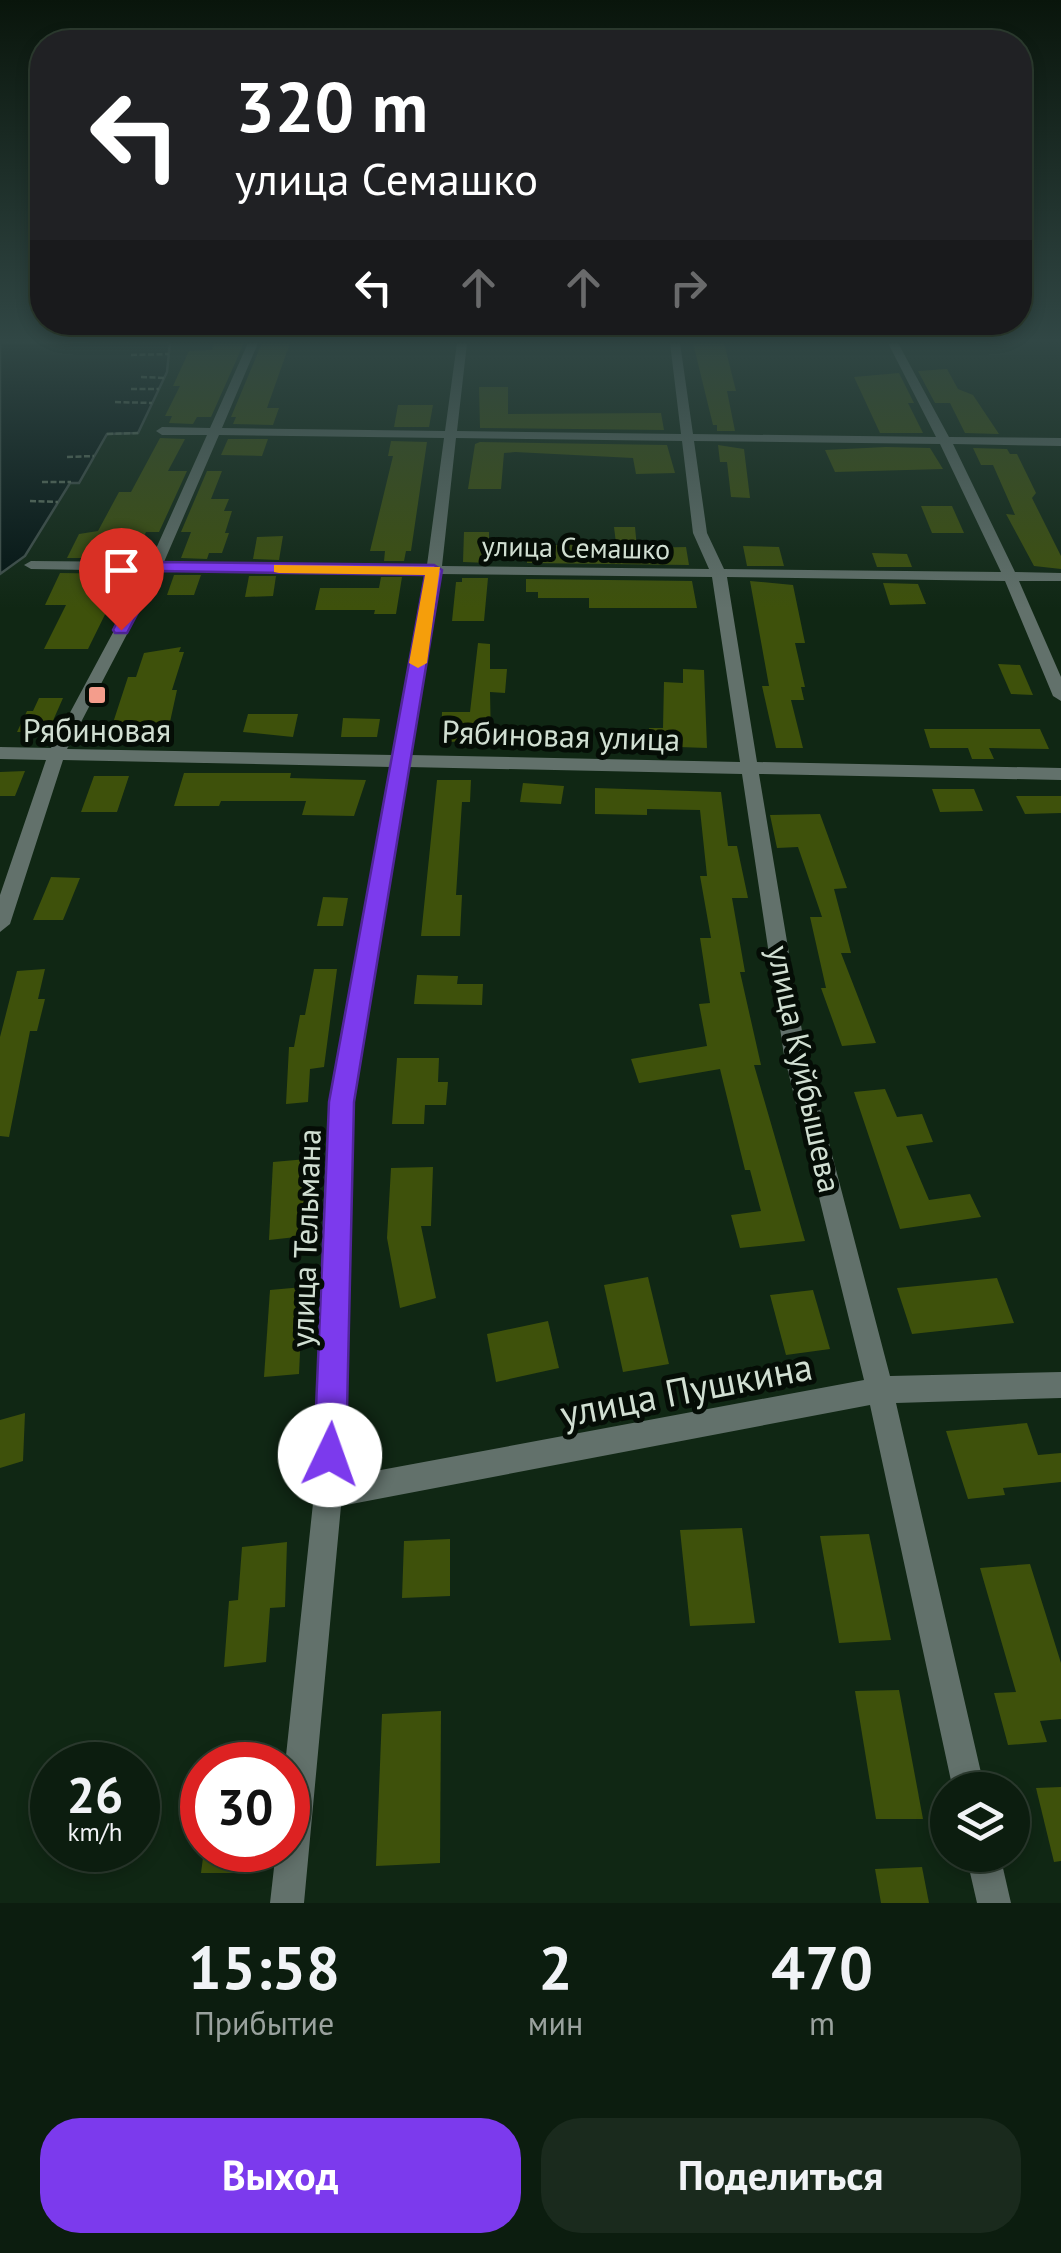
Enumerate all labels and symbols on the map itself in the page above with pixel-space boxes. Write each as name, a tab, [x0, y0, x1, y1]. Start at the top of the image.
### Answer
street label: улица Семашко	[481, 527, 671, 567]
pin	[79, 528, 164, 631]
marker: Рябиновая	[86, 684, 108, 706]
place label: Рябиновая	[23, 709, 171, 751]
street label: Рябиновая улица	[441, 710, 681, 760]
street label: улица Куйбышева	[758, 941, 852, 1197]
street label: улица Тельмана	[280, 1128, 330, 1348]
street label: улица Пушкина	[556, 1341, 816, 1437]
position arrow	[278, 1403, 382, 1507]
speed limit sign: 30	[180, 1742, 310, 1872]

